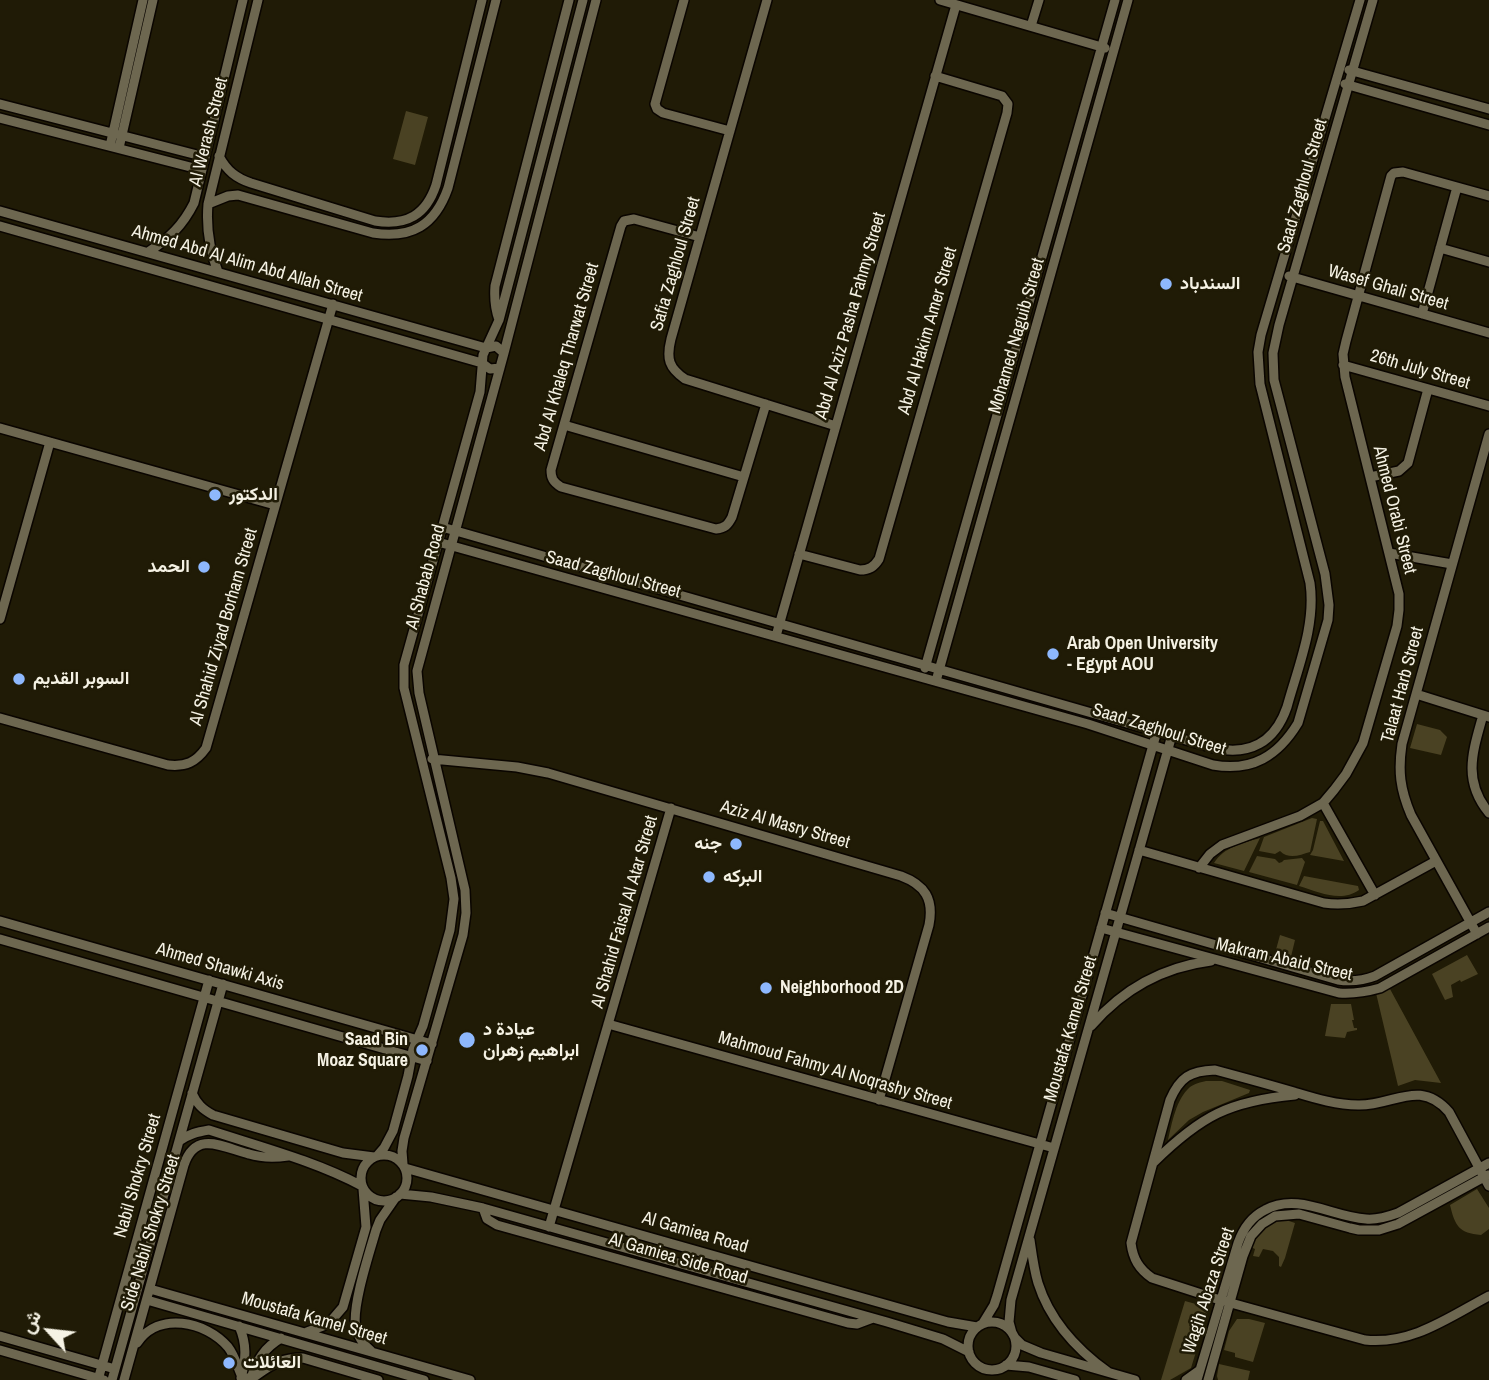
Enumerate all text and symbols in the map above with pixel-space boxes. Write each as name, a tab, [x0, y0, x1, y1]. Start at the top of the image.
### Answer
street label: Al Werash Street	[185, 75, 233, 189]
street label: Saad Zaghloul Street	[1274, 116, 1332, 256]
street label: Safia Zaghloul Street	[647, 194, 705, 334]
street label: Abd Al Aziz Pasha Fahmy Street	[811, 210, 891, 422]
street label: Ahmed Abd Al Alim Abd Allah Street	[129, 221, 365, 307]
street label: Abd Al Hakim Amer Street	[894, 245, 962, 417]
street label: Mohamed Naguib Street	[984, 256, 1050, 416]
street label: Abd Al Khaleq Tharwat Street	[530, 261, 604, 453]
street label: Wasef Ghali Street	[1325, 261, 1451, 315]
place label: السندباد	[1180, 273, 1241, 295]
marker: السندباد	[1158, 276, 1174, 292]
street label: 26th July Street	[1368, 345, 1472, 395]
street label: Ahmed Orabi Street	[1368, 444, 1420, 576]
place label: الدكتور	[229, 484, 278, 506]
marker: الدكتور	[207, 487, 223, 503]
street label: Al Shabab Road	[402, 522, 450, 632]
street label: Al Shahid Ziyad Borham Street	[185, 526, 263, 728]
street label: Saad Zaghloul Street	[543, 547, 683, 603]
place label: الحمد	[148, 556, 190, 578]
marker: الحمد	[196, 559, 212, 575]
street label: Talaat Harb Street	[1377, 625, 1429, 745]
place label: Arab Open University - Egypt AOU	[1067, 633, 1218, 676]
marker: Arab Open University - Egypt AOU	[1045, 646, 1061, 662]
place label: السوبر القديم	[33, 668, 129, 690]
marker: السوبر القديم	[11, 671, 27, 687]
street label: Saad Zaghloul Street	[1090, 699, 1228, 761]
street label: Aziz Al Masry Street	[718, 796, 852, 854]
street label: Al Shahid Faisal Al Atar Street	[587, 813, 663, 1011]
place label: جنه	[694, 833, 722, 855]
marker: جنه	[728, 836, 744, 852]
place label: البركه	[723, 866, 763, 888]
marker: البركه	[701, 869, 717, 885]
street label: Makram Abaid Street	[1214, 934, 1354, 986]
street label: Ahmed Shawki Axis	[154, 938, 286, 996]
street label: Moustafa Kamel Street	[1040, 954, 1102, 1104]
place label: Neighborhood 2D	[780, 977, 904, 999]
marker: Neighborhood 2D	[758, 980, 774, 996]
place label: عيادة د ابراهيم زهران	[483, 1019, 580, 1062]
street label: Mahmoud Fahmy Al Noqrashy Street	[716, 1027, 954, 1115]
place label: Saad Bin Moaz Square	[317, 1029, 408, 1072]
marker: عيادة د ابراهيم زهران	[457, 1030, 477, 1050]
marker: Saad Bin Moaz Square	[414, 1042, 430, 1058]
street label: Nabil Shokry Street	[110, 1112, 166, 1240]
street label: Side Nabil Shokry Street	[117, 1152, 185, 1314]
street label: Al Gamiea Road	[640, 1208, 750, 1258]
street label: Wagih Abaza Street	[1178, 1225, 1240, 1357]
street label: Al Gamiea Side Road	[606, 1229, 750, 1289]
street label: Moustafa Kamel Street	[239, 1288, 389, 1350]
north arrow	[14, 1296, 84, 1366]
text: ش	[14, 1305, 47, 1338]
place label: العائلات	[243, 1352, 301, 1374]
marker: العائلات	[221, 1355, 237, 1371]

